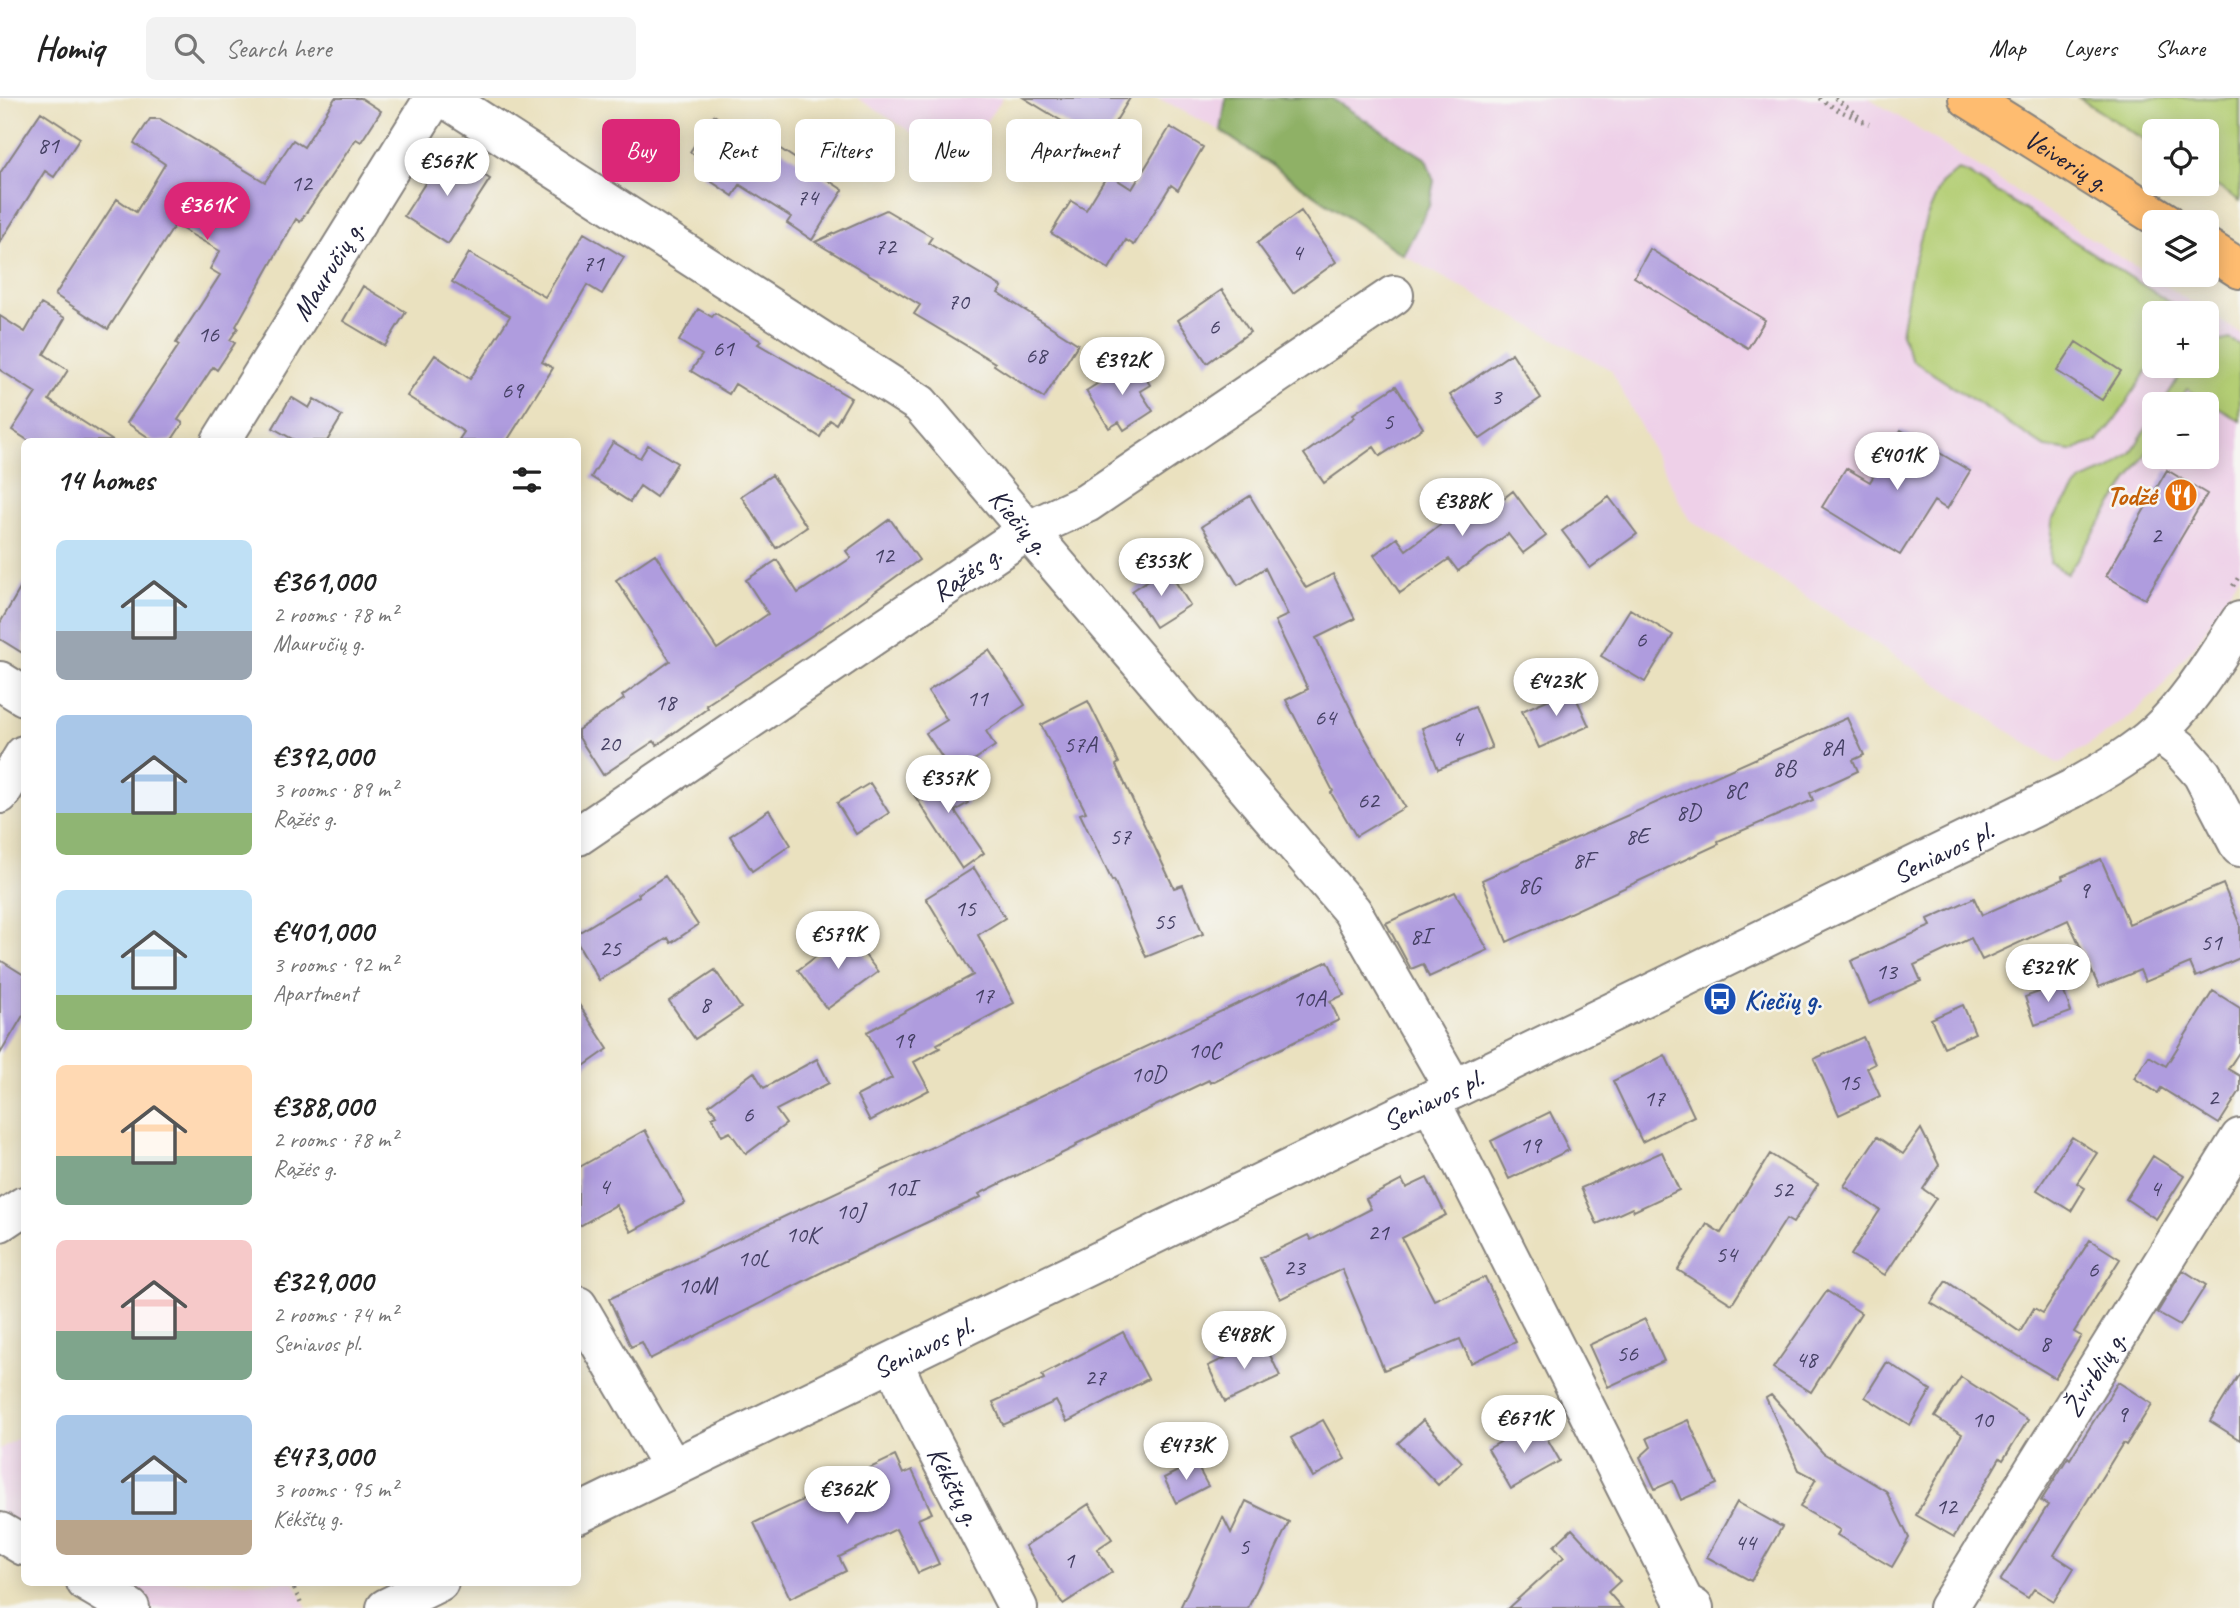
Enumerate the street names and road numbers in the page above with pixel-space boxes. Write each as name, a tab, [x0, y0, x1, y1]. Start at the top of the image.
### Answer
street label: Veiverių g.	[2018, 121, 2116, 200]
street label: Mauručių g.	[283, 214, 372, 327]
street label: Kiečių g.	[981, 481, 1058, 562]
street label: Rąžės g.	[925, 537, 1008, 609]
street label: Seniavos pl.	[1887, 813, 2000, 891]
street label: Seniavos pl.	[1377, 1060, 1489, 1139]
street label: Seniavos pl.	[867, 1308, 979, 1387]
street label: Žvirblių g.	[2054, 1324, 2134, 1423]
street label: Kėkštų g.	[919, 1440, 990, 1532]

